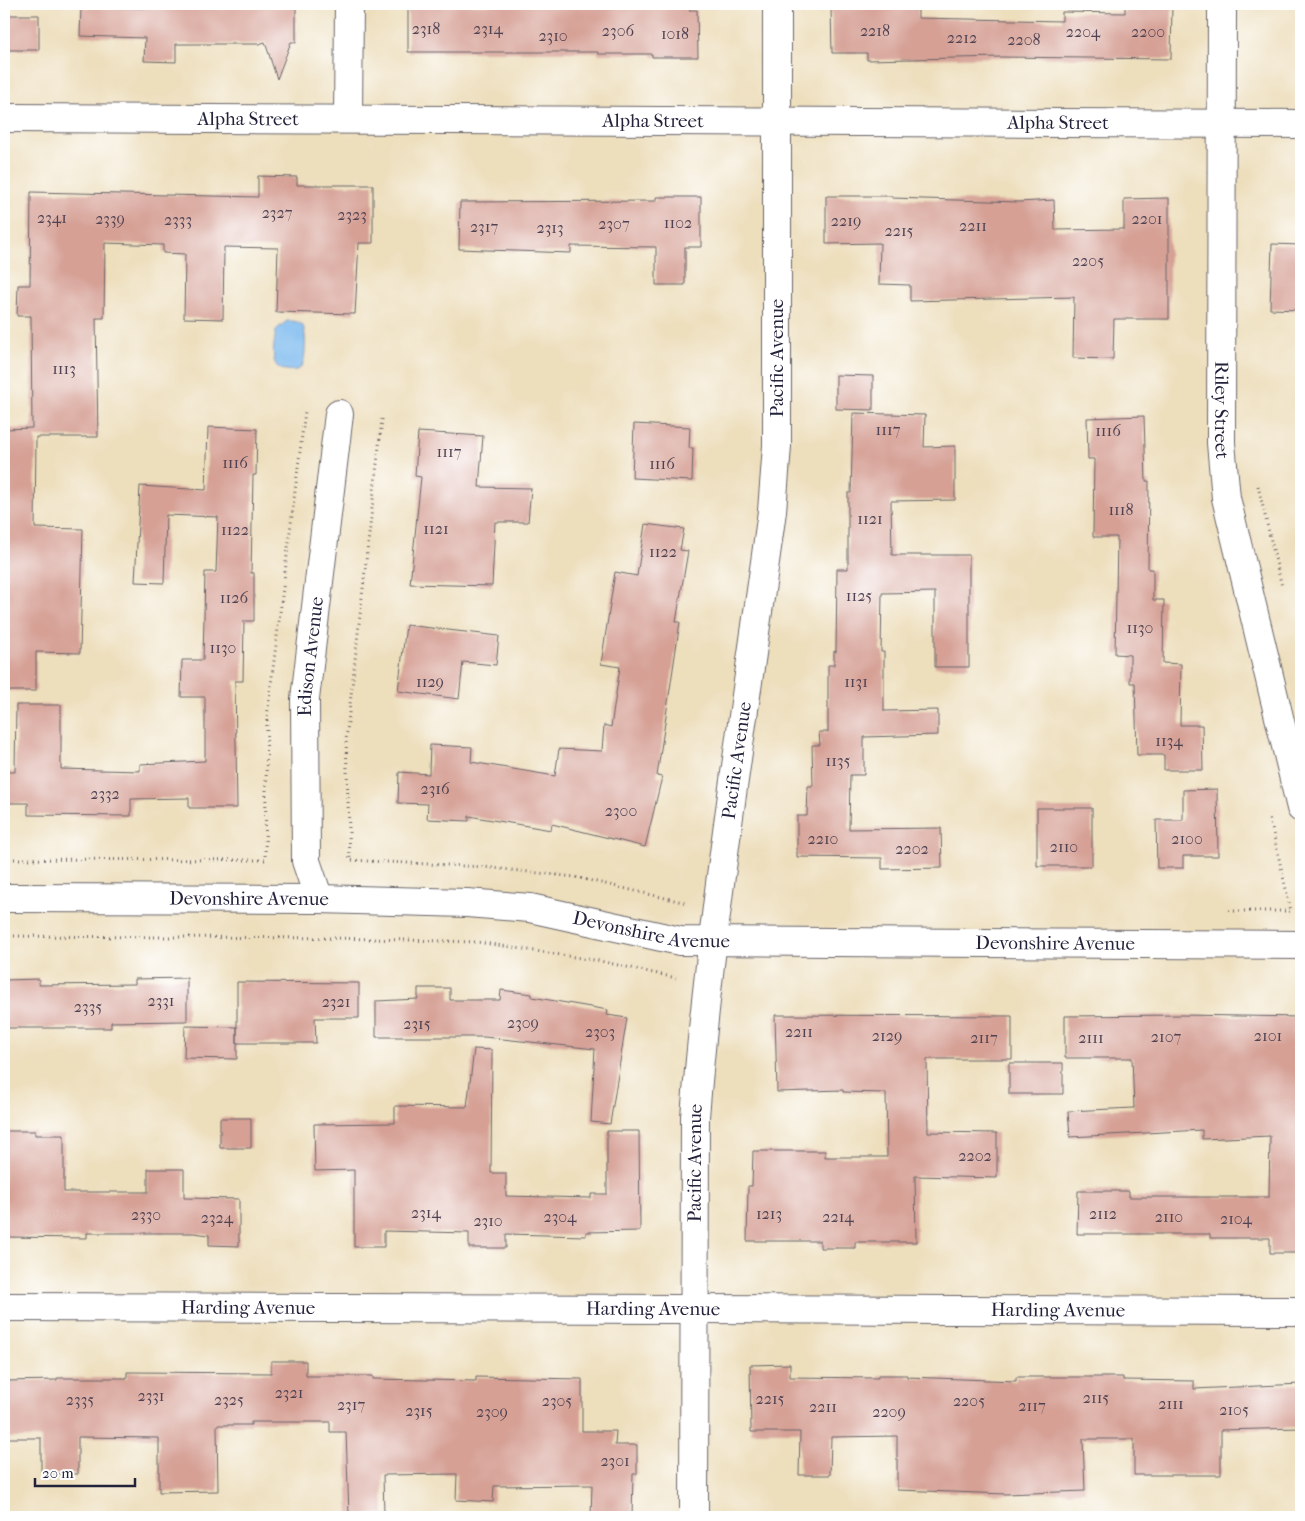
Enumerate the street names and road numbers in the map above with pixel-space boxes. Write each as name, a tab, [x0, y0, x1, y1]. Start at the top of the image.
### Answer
street label: Alpha Street	[196, 108, 299, 130]
street label: Alpha Street	[601, 110, 704, 132]
street label: Alpha Street	[1006, 112, 1109, 134]
street label: Pacific Avenue	[766, 299, 788, 417]
street label: Riley Street	[1210, 361, 1233, 460]
street label: Edison Avenue	[294, 595, 328, 717]
street label: Pacific Avenue	[718, 700, 756, 821]
street label: Devonshire Avenue	[169, 888, 329, 910]
street label: Devonshire Avenue	[571, 907, 730, 952]
street label: Devonshire Avenue	[975, 932, 1135, 955]
street label: Pacific Avenue	[684, 1103, 707, 1222]
street label: Harding Avenue	[181, 1297, 315, 1319]
street label: Harding Avenue	[586, 1298, 720, 1320]
street label: Harding Avenue	[991, 1299, 1125, 1321]

